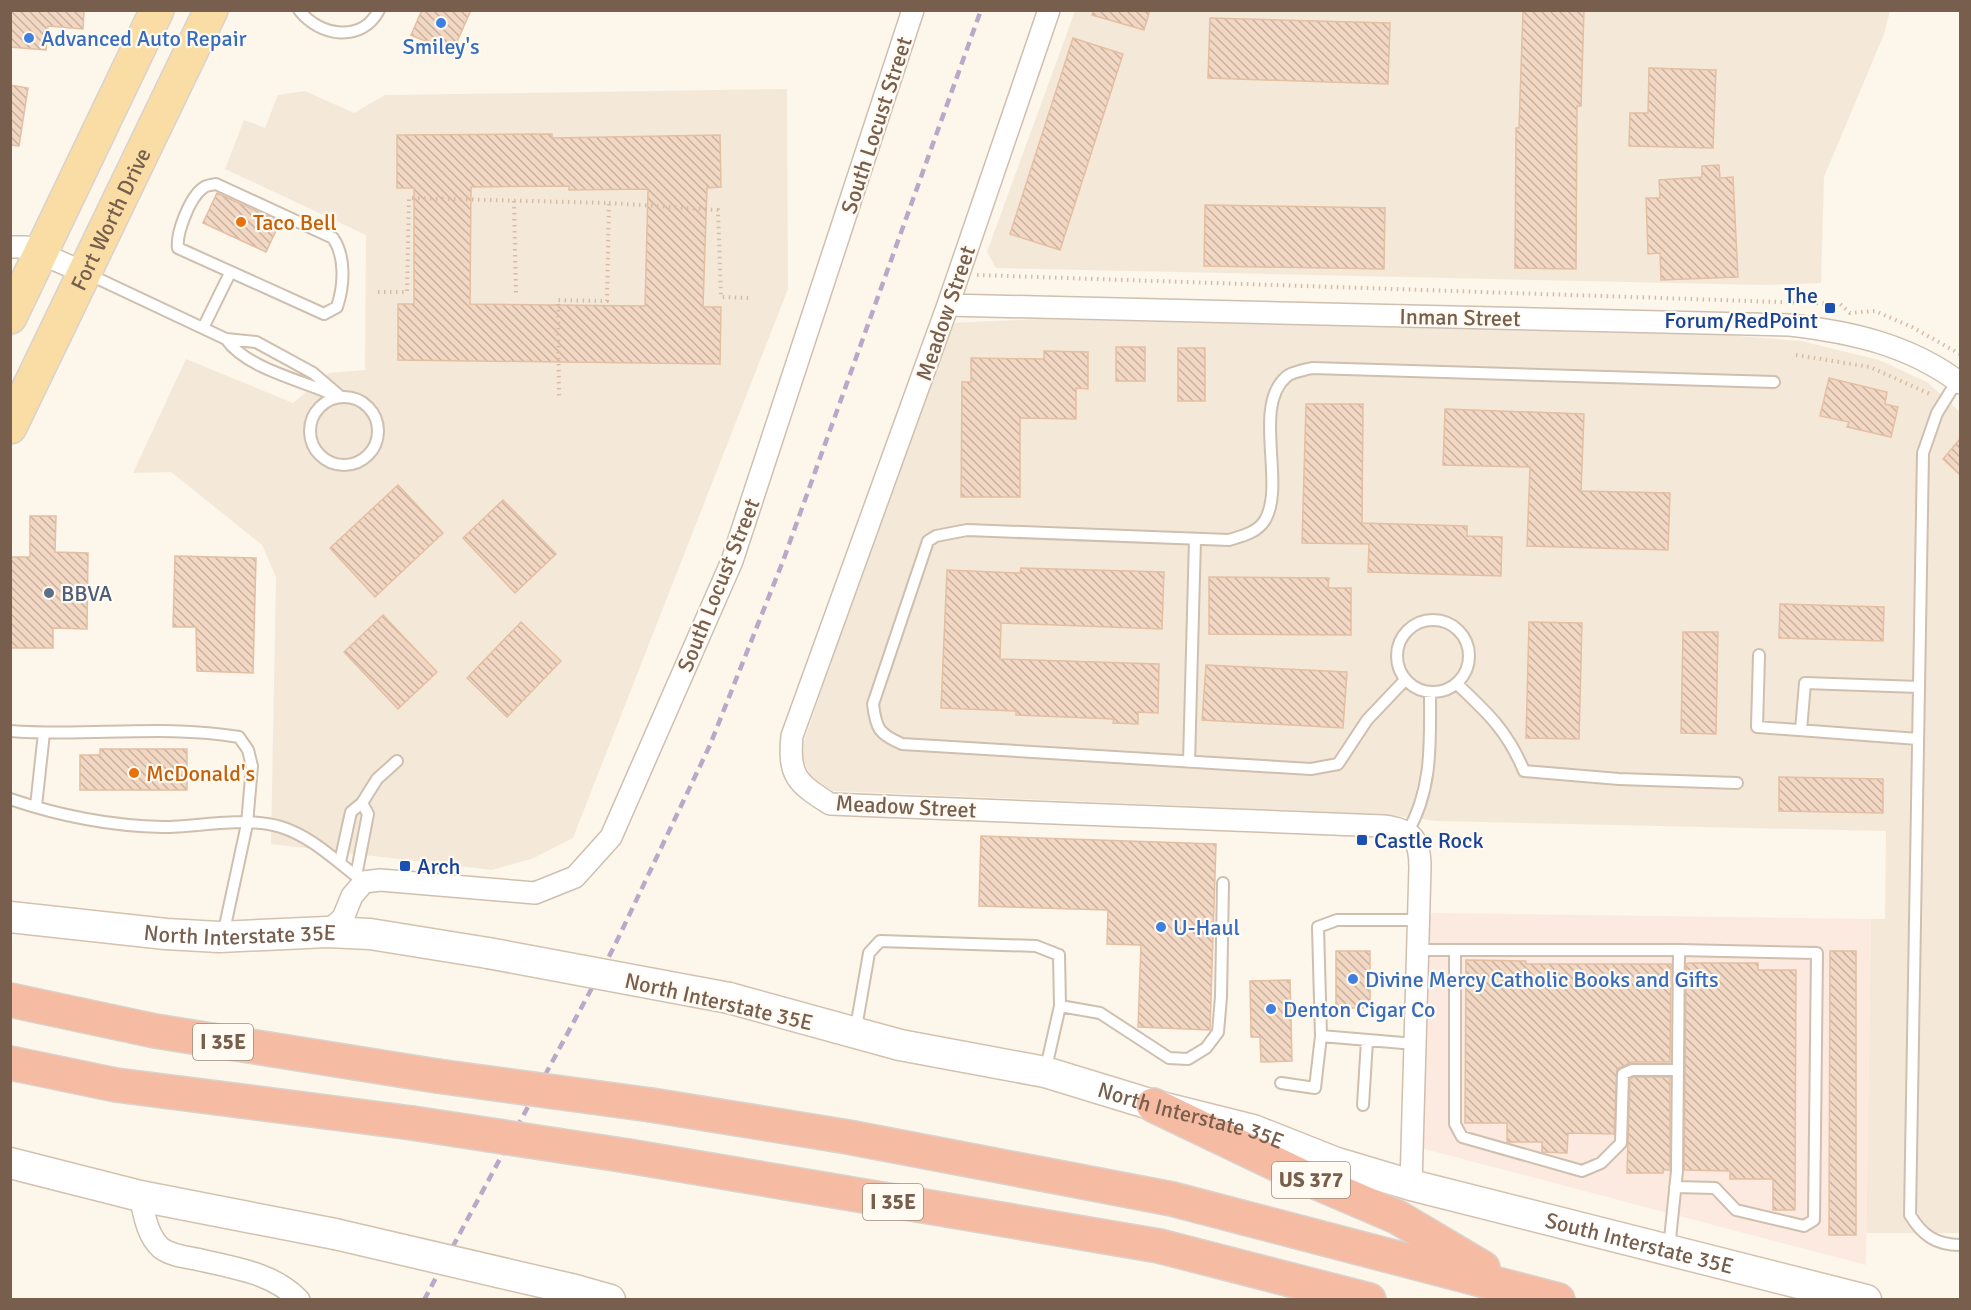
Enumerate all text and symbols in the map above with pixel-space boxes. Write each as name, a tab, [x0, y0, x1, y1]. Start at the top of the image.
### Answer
marker: Smiley's	[434, 16, 448, 30]
place label: Advanced Auto Repair	[41, 25, 247, 52]
marker: Advanced Auto Repair	[22, 31, 36, 45]
place label: Smiley's	[402, 33, 480, 60]
street label: South Locust Street	[835, 33, 918, 217]
street label: Fort Worth Drive	[65, 143, 157, 295]
place label: Taco Bell	[253, 209, 337, 236]
marker: Taco Bell	[234, 215, 248, 229]
street label: Meadow Street	[910, 242, 981, 384]
place label: The Forum/RedPoint	[1664, 282, 1818, 334]
marker: The Forum/RedPoint	[1823, 301, 1837, 315]
street label: Inman Street	[1399, 303, 1521, 332]
street label: South Locust Street	[671, 494, 766, 676]
place label: BBVA	[61, 580, 113, 607]
marker: BBVA	[42, 586, 56, 600]
place label: McDonald's	[146, 760, 255, 787]
marker: McDonald's	[127, 766, 141, 780]
street label: Meadow Street	[835, 789, 977, 824]
place label: Castle Rock	[1374, 827, 1483, 854]
marker: Castle Rock	[1355, 833, 1369, 847]
place label: Arch	[417, 853, 460, 880]
marker: Arch	[398, 859, 412, 873]
place label: U-Haul	[1173, 914, 1240, 941]
street label: North Interstate 35E	[142, 919, 337, 951]
marker: U-Haul	[1154, 920, 1168, 934]
place label: Divine Mercy Catholic Books and Gifts	[1365, 966, 1719, 993]
street label: North Interstate 35E	[622, 967, 816, 1036]
marker: Divine Mercy Catholic Books and Gifts	[1346, 972, 1360, 986]
place label: Denton Cigar Co	[1283, 996, 1436, 1023]
marker: Denton Cigar Co	[1264, 1002, 1278, 1016]
road number: I 35E	[193, 1024, 253, 1060]
street label: North Interstate 35E	[1094, 1076, 1288, 1155]
road number: US 377	[1272, 1162, 1350, 1198]
road number: I 35E	[863, 1184, 923, 1220]
street label: South Interstate 35E	[1542, 1206, 1736, 1280]

